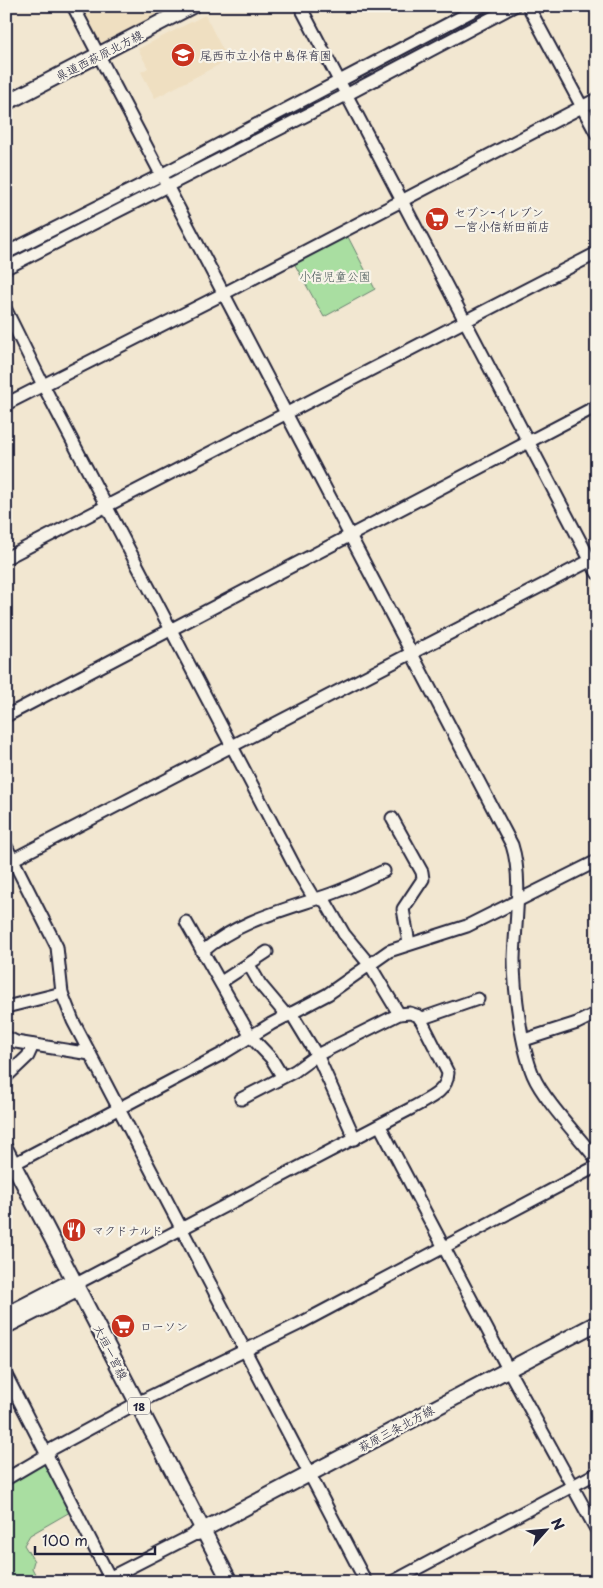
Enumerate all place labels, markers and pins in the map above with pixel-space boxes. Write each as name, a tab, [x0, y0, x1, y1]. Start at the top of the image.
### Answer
school or university icon: 尾西市立小信中島保育園	[170, 42, 196, 68]
place label: 尾西市立小信中島保育園	[200, 46, 332, 64]
place label: セブン-イレブン 一宮小信新田前店	[454, 203, 550, 235]
supermarket icon: セブン-イレブン 一宮小信新田前店	[424, 206, 450, 232]
restaurant icon: マクドナルド	[61, 1217, 87, 1243]
place label: マクドナルド	[92, 1221, 163, 1239]
supermarket icon: ローソン	[110, 1313, 136, 1339]
place label: ローソン	[140, 1317, 188, 1335]

